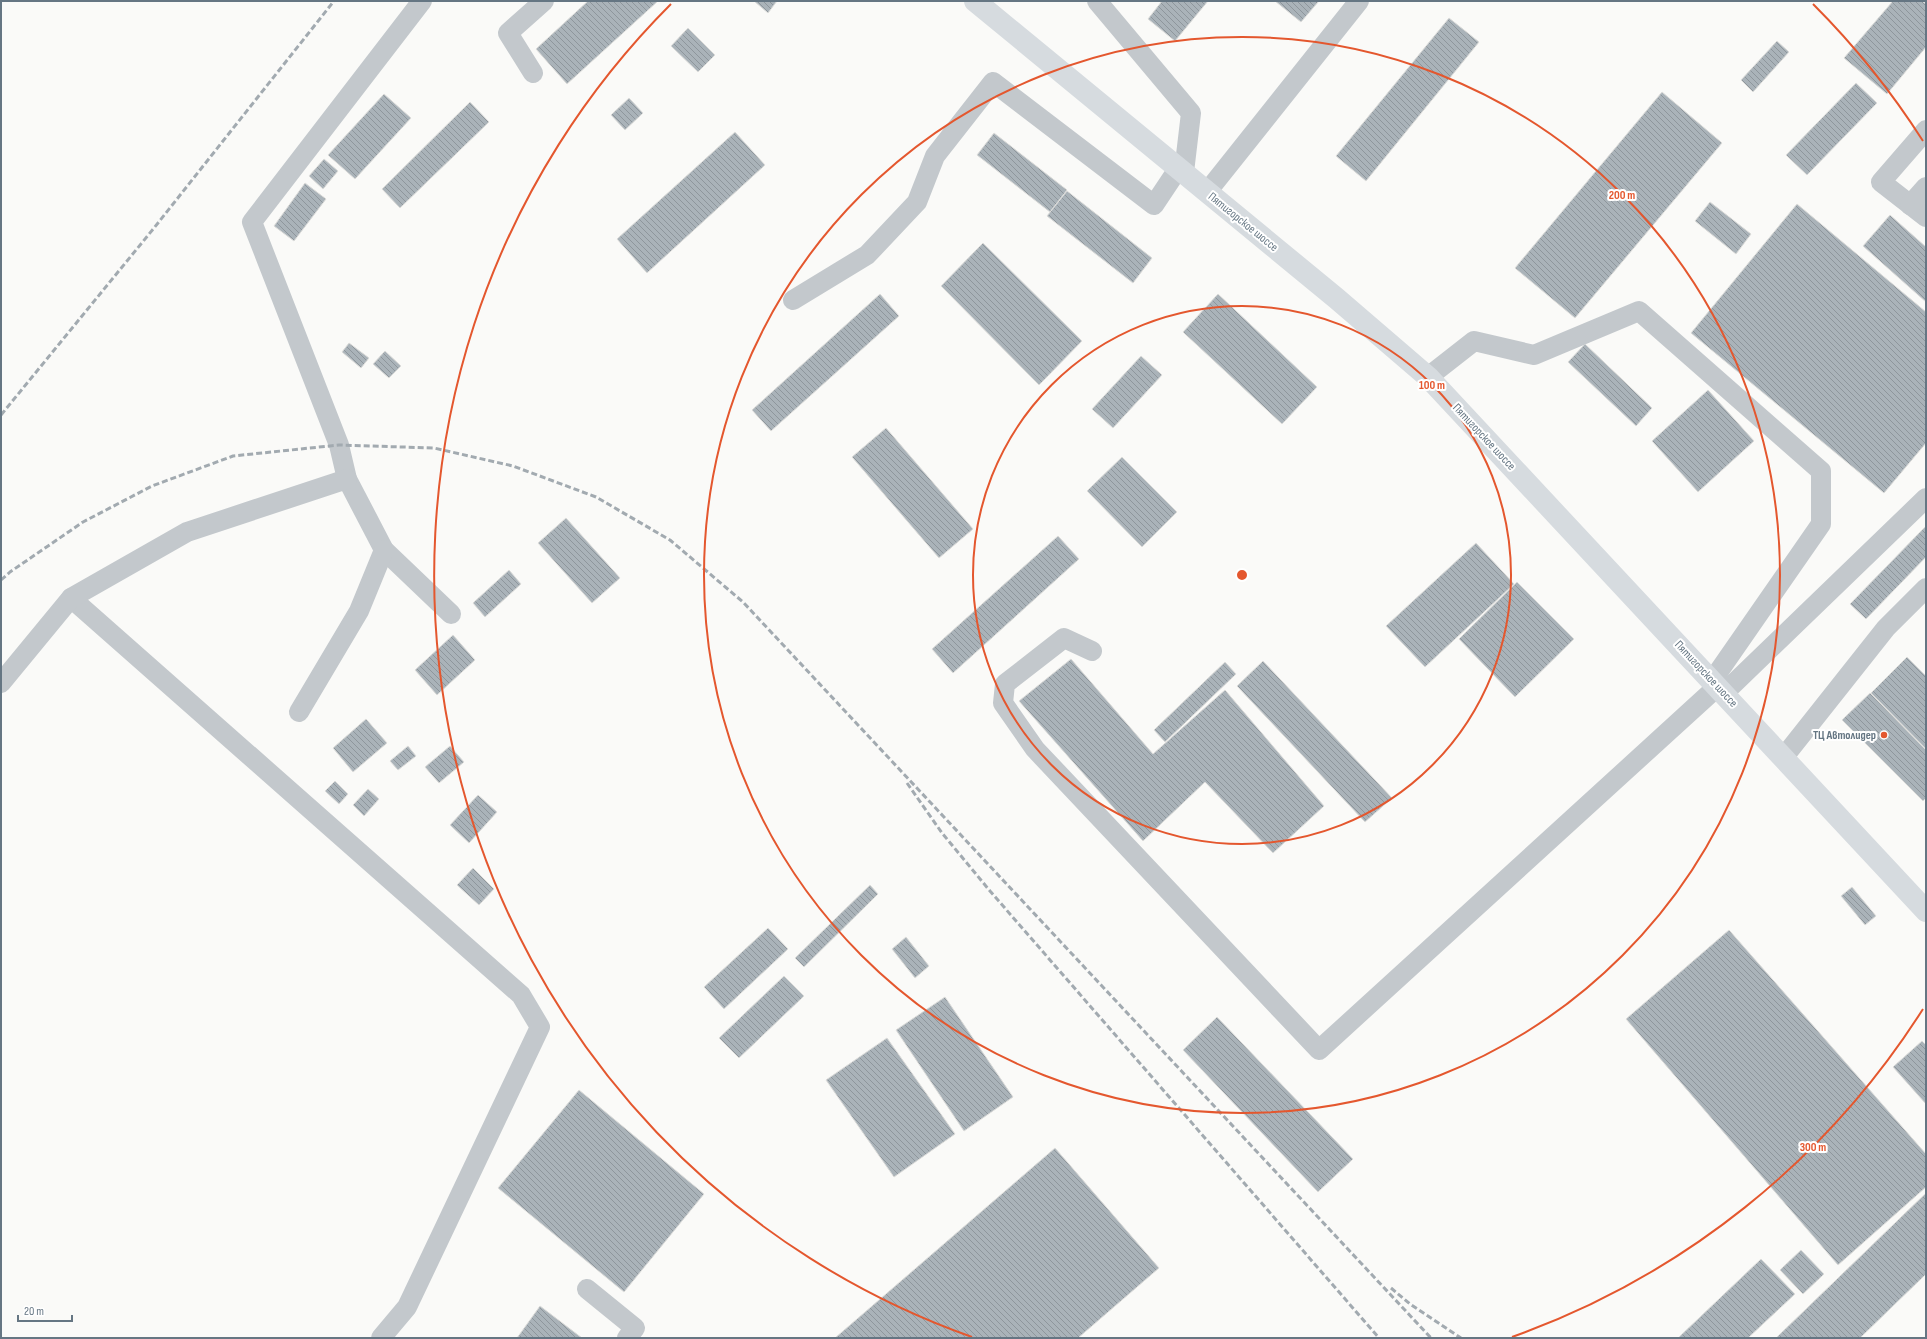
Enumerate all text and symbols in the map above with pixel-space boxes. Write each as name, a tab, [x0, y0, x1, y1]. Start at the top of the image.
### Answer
text: 200 m	[1609, 188, 1635, 203]
street label: Пятигорское шоссе	[1205, 189, 1281, 255]
text: 100 m	[1419, 378, 1445, 393]
street label: Пятигорское шоссе	[1449, 401, 1519, 474]
centre of rings	[1235, 568, 1249, 582]
street label: Пятигорское шоссе	[1671, 638, 1741, 711]
place label: ТЦ Автолидер	[1813, 728, 1876, 743]
marker: ТЦ Автолидер	[1879, 730, 1889, 740]
text: 300 m	[1800, 1140, 1826, 1155]
scale bar	[18, 1297, 72, 1323]
text: 20 m	[24, 1304, 44, 1319]

